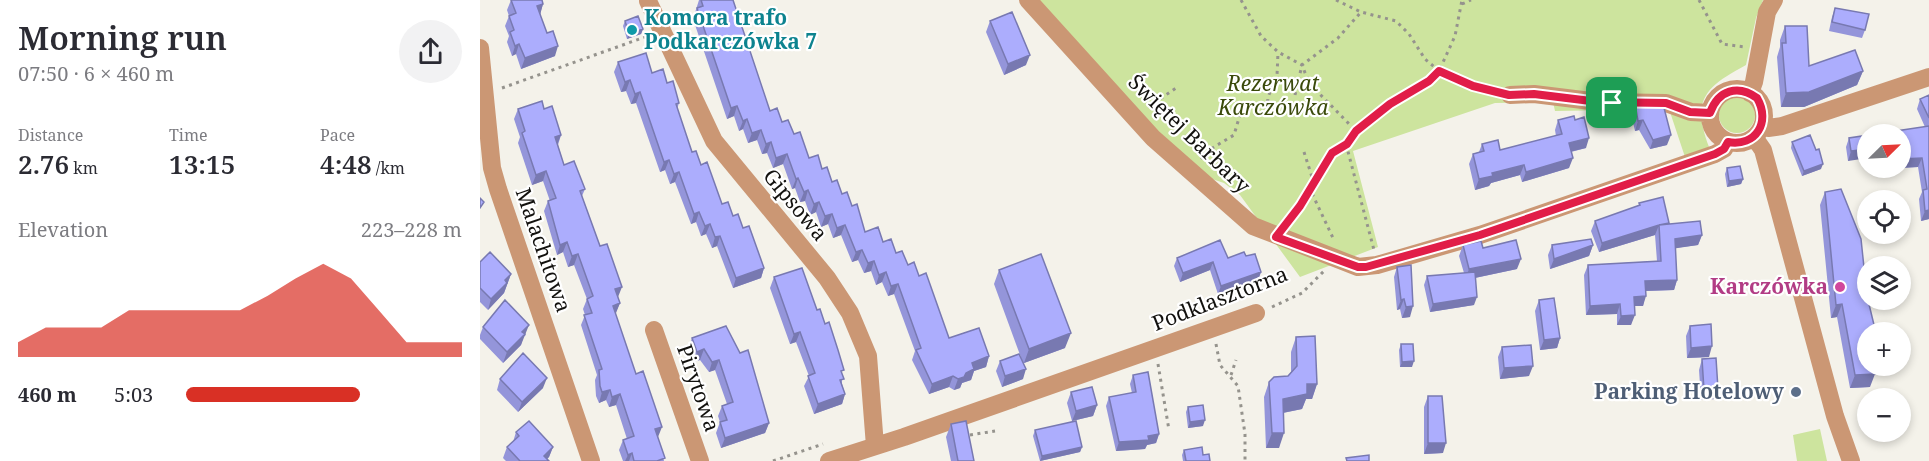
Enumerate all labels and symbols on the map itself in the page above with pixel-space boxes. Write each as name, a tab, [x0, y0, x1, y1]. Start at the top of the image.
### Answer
place label: Komora trafo Podkarczówka 7	[644, 3, 817, 55]
marker: Komora trafo Podkarczówka 7	[625, 23, 639, 37]
street label: Świętej Barbary	[1123, 68, 1257, 199]
park label: Rezerwat Karczówka	[1217, 69, 1329, 121]
pin	[1586, 77, 1637, 128]
north arrow	[1857, 124, 1911, 178]
street label: Gipsowa	[757, 162, 834, 246]
street label: Malachitowa	[510, 184, 578, 316]
street label: Podklasztorna	[1148, 259, 1292, 337]
place label: Karczówka	[1710, 272, 1828, 300]
marker: Karczówka	[1833, 280, 1847, 294]
street label: Pirytowa	[671, 340, 727, 435]
place label: Parking Hotelowy	[1594, 377, 1785, 405]
marker: Parking Hotelowy	[1789, 385, 1803, 399]

